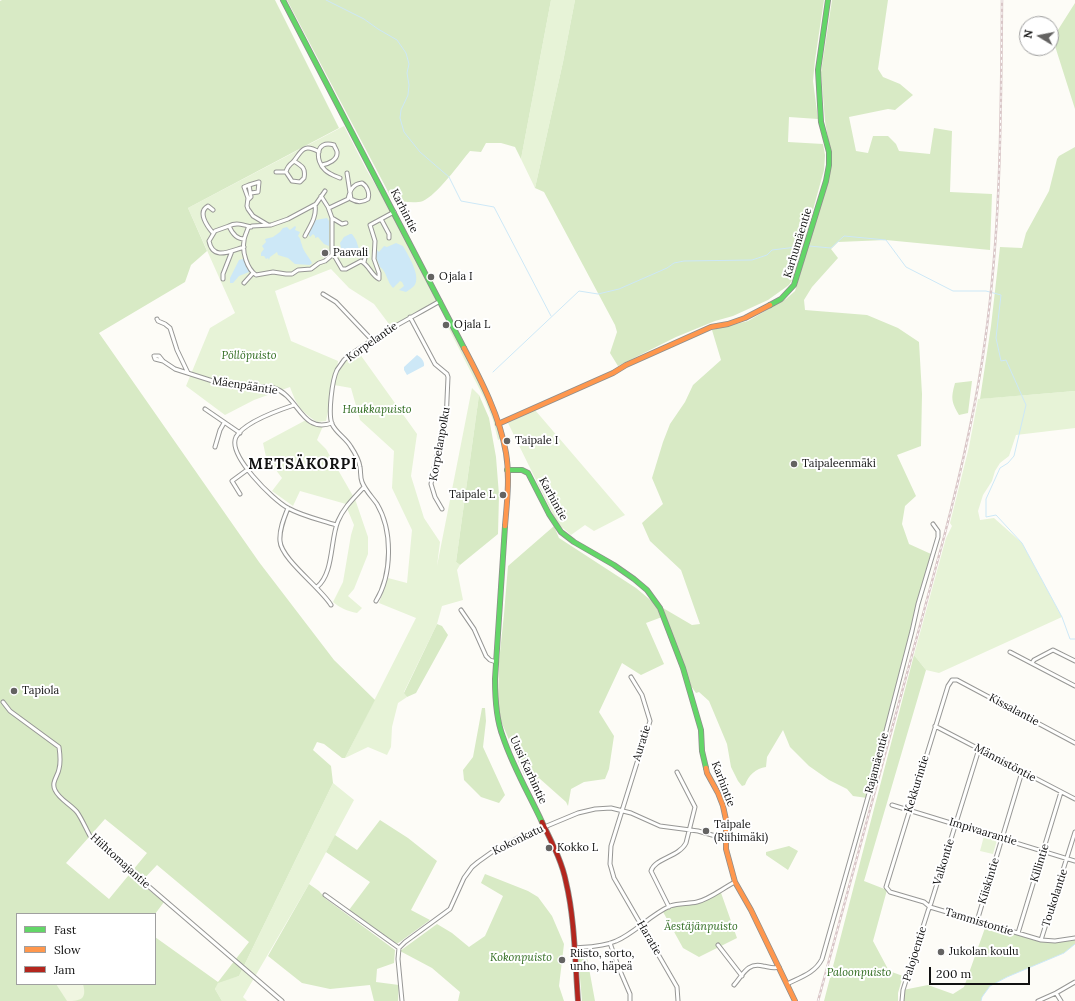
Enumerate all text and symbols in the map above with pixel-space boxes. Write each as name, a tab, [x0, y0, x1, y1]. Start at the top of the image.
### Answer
north arrow	[1019, 16, 1059, 56]
text: N	[1021, 29, 1036, 40]
street label: Karhintie	[387, 187, 421, 235]
street label: Karhumäentie	[781, 206, 815, 280]
place label: Paavali	[333, 246, 368, 260]
marker: Paavali	[320, 248, 330, 258]
place label: Ojala I	[439, 270, 473, 284]
marker: Ojala I	[426, 272, 436, 282]
place label: Ojala L	[454, 318, 490, 332]
street label: Korpelantie	[344, 319, 400, 365]
marker: Ojala L	[441, 320, 451, 330]
park label: Pöllöpuisto	[222, 349, 276, 363]
street label: Mäenpääntie	[211, 374, 279, 398]
park label: Haukkapuisto	[342, 403, 412, 417]
street label: Korpelanpolku	[427, 406, 453, 482]
place label: Taipale I	[515, 434, 558, 448]
marker: Taipale I	[502, 436, 512, 446]
district label: METSÄKORPI	[248, 456, 358, 474]
place label: Taipaleenmäki	[802, 457, 876, 471]
marker: Taipaleenmäki	[789, 459, 799, 469]
street label: Karhintie	[536, 475, 570, 523]
place label: Taipale L	[449, 488, 495, 502]
marker: Taipale L	[498, 490, 508, 500]
place label: Tapiola	[22, 684, 59, 698]
marker: Tapiola	[9, 686, 19, 696]
street label: Kissalantie	[987, 691, 1041, 729]
street label: Auratie	[630, 723, 654, 763]
street label: Rajamäentie	[863, 731, 891, 795]
street label: Uusi Karhintie	[507, 734, 549, 806]
street label: Männistöntie	[972, 741, 1038, 785]
street label: Kekkurintie	[902, 754, 932, 814]
street label: Karhintie	[708, 759, 738, 809]
street label: Impivaarantie	[948, 815, 1018, 849]
place label: Taipale (Riihimäki)	[714, 818, 768, 844]
street label: Kokonkatu	[490, 822, 546, 858]
marker: Taipale (Riihimäki)	[701, 826, 711, 836]
street label: Hiihtomajantie	[87, 831, 153, 891]
street label: Valkontie	[931, 837, 957, 887]
place label: Kokko L	[557, 841, 598, 855]
street label: Killintie	[1028, 842, 1052, 884]
marker: Kokko L	[544, 843, 554, 853]
street label: Kiiskintie	[976, 856, 1002, 906]
street label: Toukolantie	[1039, 867, 1071, 929]
street label: Tammistontie	[943, 905, 1015, 939]
legend	[16, 913, 156, 985]
street label: Haratie	[634, 918, 664, 958]
park label: Äestäjänpuisto	[664, 920, 738, 934]
text: Fast	[54, 922, 77, 937]
street label: Palojoentie	[900, 925, 930, 983]
text: Slow	[54, 942, 81, 957]
place label: Jukolan koulu	[949, 945, 1019, 959]
place label: Riisto, sorto, unho, häpeä	[570, 947, 634, 973]
marker: Jukolan koulu	[936, 947, 946, 957]
park label: Kokonpuisto	[490, 951, 552, 965]
marker: Riisto, sorto, unho, häpeä	[557, 955, 567, 965]
scale bar	[931, 959, 1032, 985]
text: Jam	[54, 962, 75, 977]
park label: Paloonpuisto	[827, 966, 891, 980]
text: 200 m	[936, 966, 971, 981]

